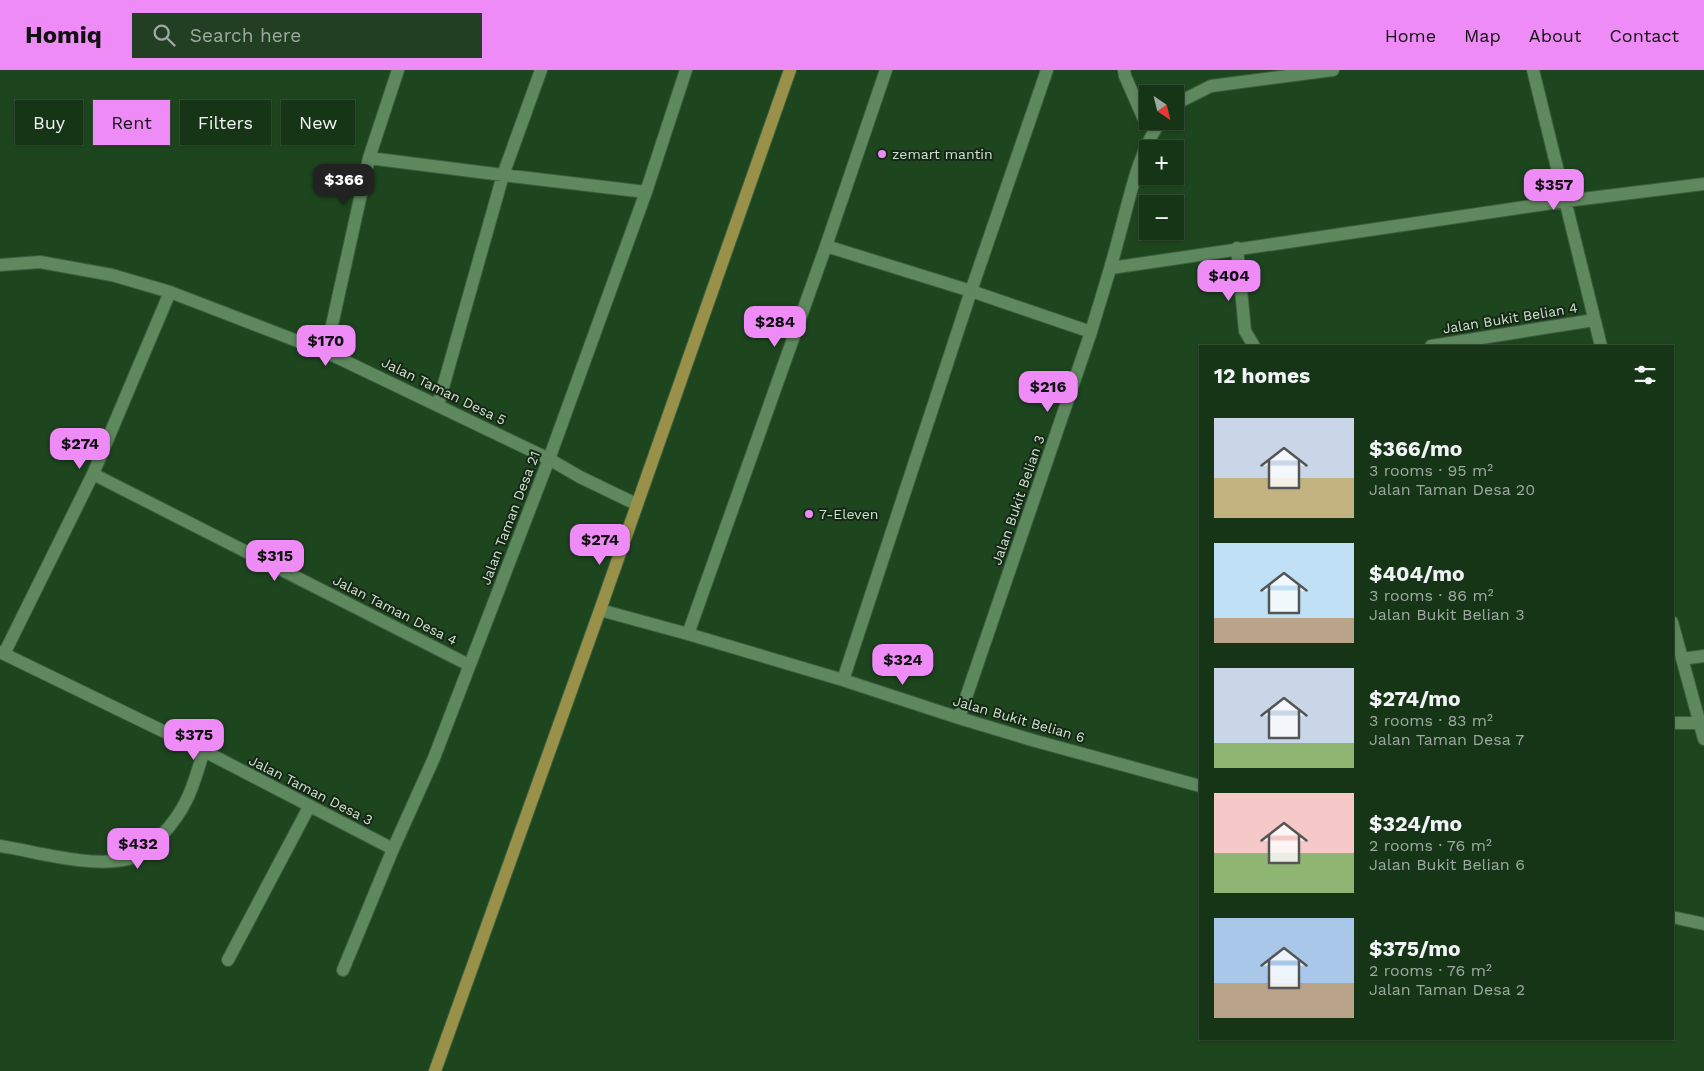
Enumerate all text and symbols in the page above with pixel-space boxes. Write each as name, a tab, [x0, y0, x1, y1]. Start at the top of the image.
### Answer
search box	[132, 13, 482, 58]
text: Homiq	[25, 21, 102, 49]
icon: search	[150, 21, 178, 49]
text: Search here	[190, 24, 301, 47]
text: Home	[1385, 25, 1436, 46]
text: Map	[1464, 25, 1501, 46]
text: About	[1529, 25, 1581, 46]
text: Contact	[1609, 25, 1679, 46]
north arrow	[1139, 85, 1184, 130]
map controls	[1139, 85, 1184, 240]
chip: Buy	[15, 100, 83, 145]
chip: Rent	[93, 100, 170, 145]
chip: Filters	[180, 100, 271, 145]
chip: New	[281, 100, 355, 145]
button: +	[1139, 140, 1184, 185]
place label: zemart mantin	[892, 146, 993, 162]
marker: zemart mantin	[876, 148, 888, 160]
pin: $366	[314, 164, 374, 206]
pin: $357	[1524, 168, 1584, 211]
text: $366	[324, 170, 364, 189]
text: $357	[1535, 175, 1573, 194]
button: −	[1139, 195, 1184, 240]
pin: $404	[1199, 260, 1259, 302]
text: $404	[1208, 266, 1250, 285]
street label: Jalan Bukit Belian 4	[1441, 299, 1579, 337]
pin: $284	[745, 306, 805, 348]
text: $284	[755, 312, 795, 331]
pin: $170	[296, 324, 356, 367]
text: $170	[308, 331, 344, 350]
street label: Jalan Taman Desa 5	[379, 354, 509, 428]
icon: filters	[1631, 361, 1659, 389]
text: 12 homes	[1214, 363, 1310, 388]
pin: $216	[1018, 370, 1078, 413]
text: $216	[1030, 377, 1066, 396]
pin: $274	[50, 428, 110, 470]
street label: Jalan Bukit Belian 3	[988, 433, 1048, 567]
text: $274	[61, 434, 99, 453]
text: $366/mo	[1369, 436, 1462, 461]
icon: home	[1254, 438, 1314, 498]
street label: Jalan Taman Desa 21	[477, 449, 543, 587]
text: 3 rooms · 95 m²	[1369, 461, 1493, 480]
text: Jalan Taman Desa 20	[1369, 480, 1535, 499]
place label: 7-Eleven	[819, 506, 878, 522]
marker: 7-Eleven	[803, 508, 815, 520]
pin: $274	[570, 524, 630, 566]
text: $274	[581, 530, 619, 549]
pin: $315	[245, 540, 305, 582]
text: $315	[257, 546, 293, 565]
text: $404/mo	[1369, 561, 1465, 586]
icon: home	[1254, 563, 1314, 623]
street label: Jalan Taman Desa 4	[330, 572, 460, 648]
text: 3 rooms · 86 m²	[1369, 586, 1494, 605]
text: Jalan Bukit Belian 3	[1369, 605, 1525, 624]
pin: $324	[873, 644, 933, 686]
text: $324	[883, 650, 923, 669]
text: $274/mo	[1369, 686, 1461, 711]
icon: home	[1254, 688, 1314, 748]
street label: Jalan Bukit Belian 6	[951, 693, 1087, 745]
text: 3 rooms · 83 m²	[1369, 711, 1493, 730]
pin: $375	[164, 718, 224, 761]
text: $375	[175, 725, 213, 744]
text: Jalan Taman Desa 7	[1369, 730, 1524, 749]
street label: Jalan Taman Desa 3	[246, 752, 376, 828]
text: $324/mo	[1369, 811, 1462, 836]
icon: home	[1254, 813, 1314, 873]
pin: $432	[108, 828, 168, 870]
text: $432	[118, 834, 158, 853]
text: 2 rooms · 76 m²	[1369, 836, 1492, 855]
text: Jalan Bukit Belian 6	[1369, 855, 1525, 874]
text: $375/mo	[1369, 936, 1461, 961]
icon: home	[1254, 938, 1314, 998]
text: 2 rooms · 76 m²	[1369, 961, 1492, 980]
text: Jalan Taman Desa 2	[1369, 980, 1525, 999]

